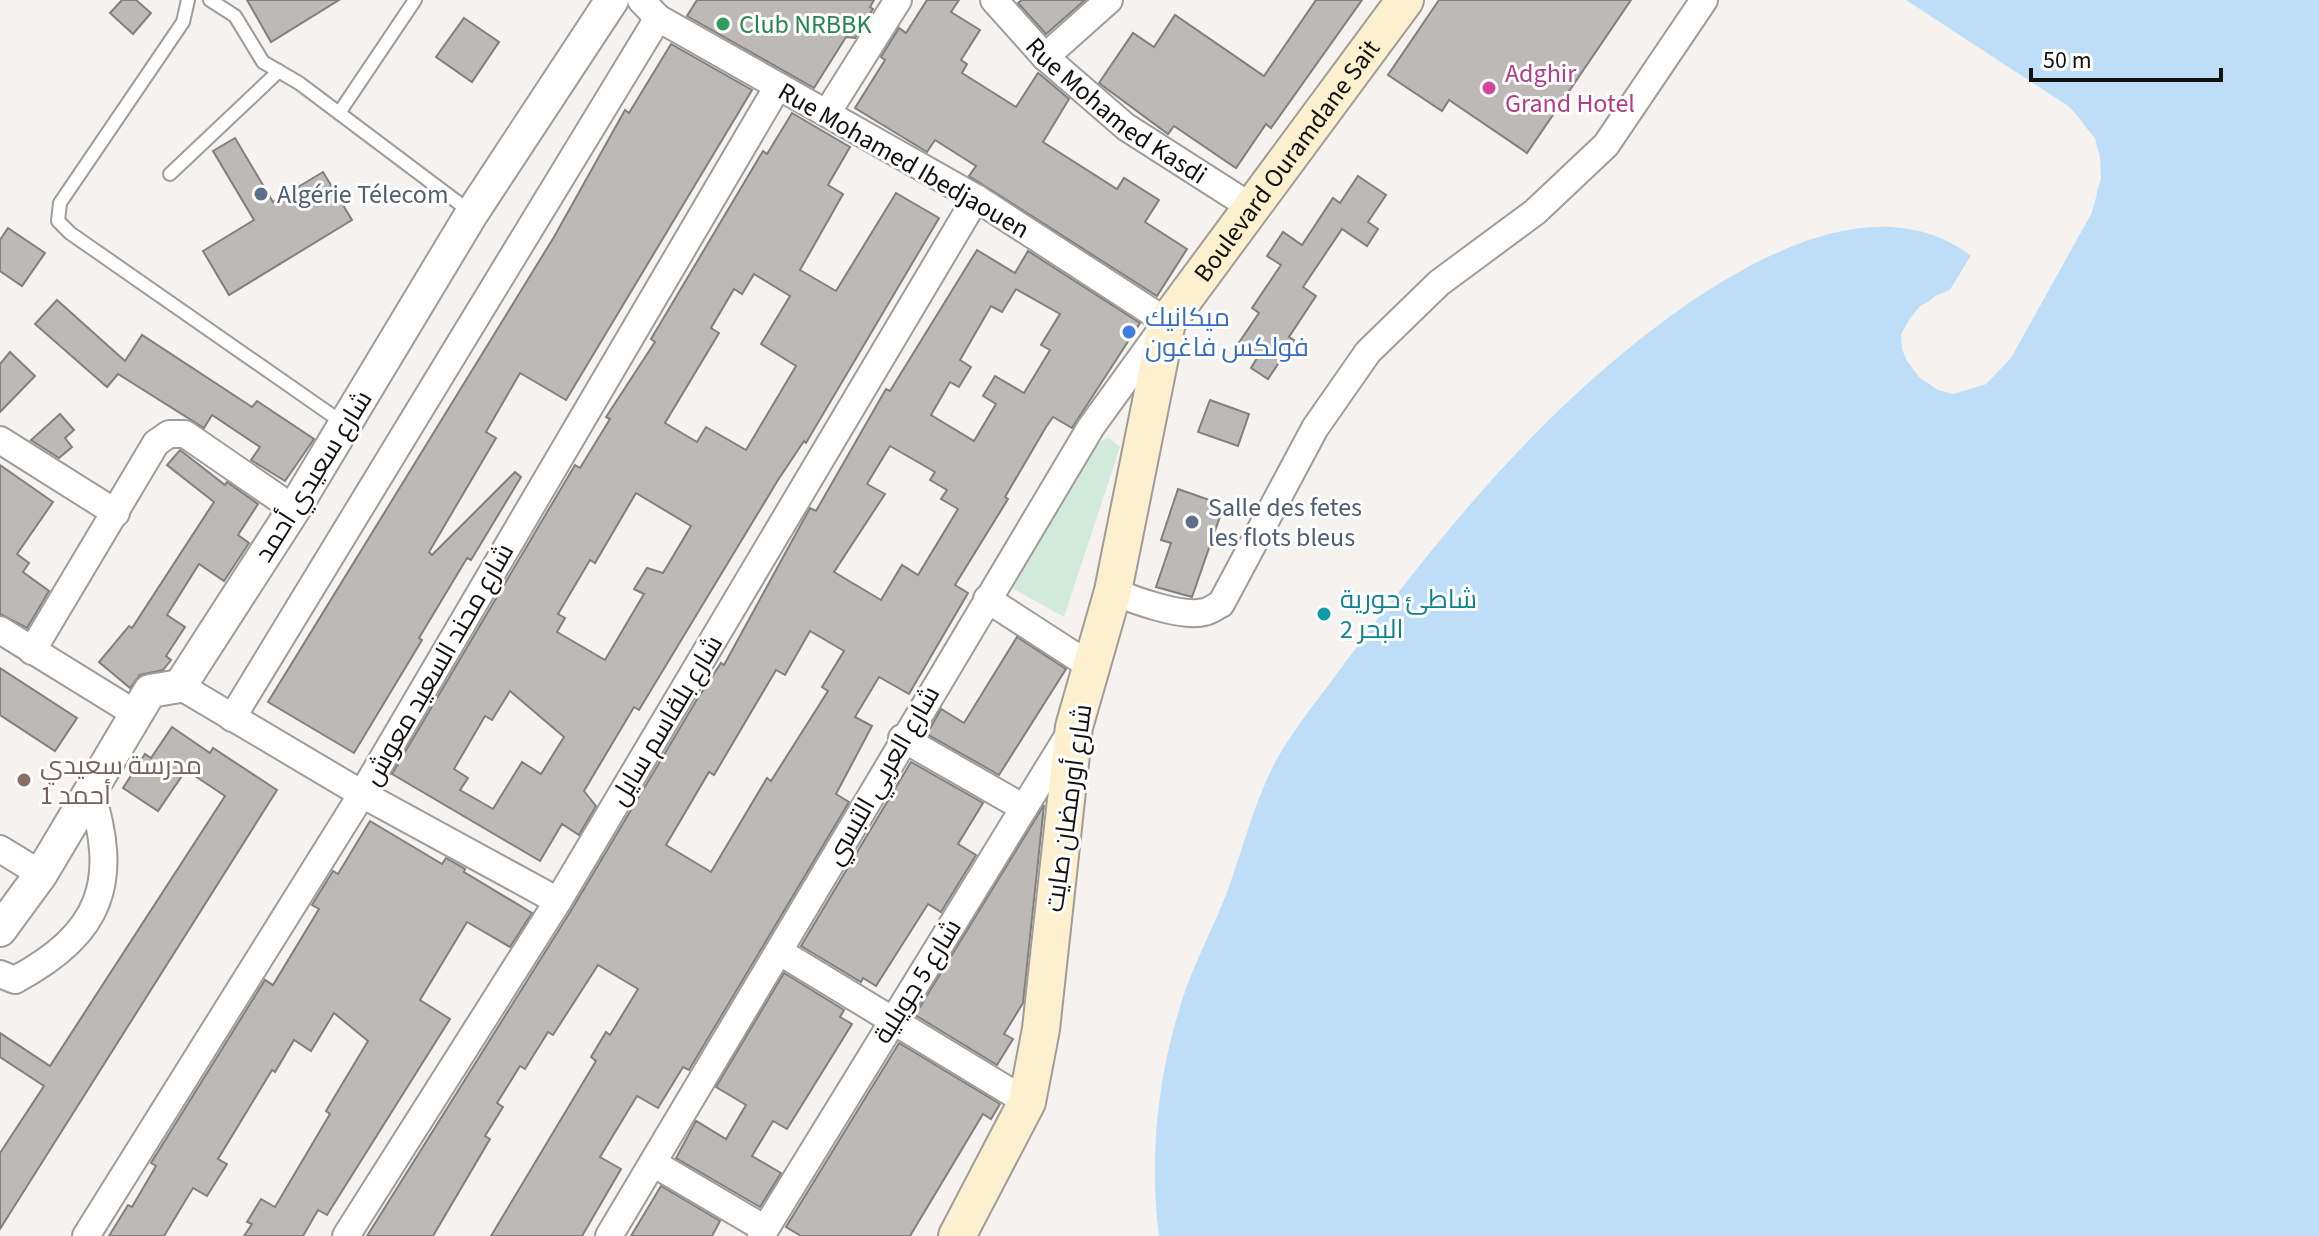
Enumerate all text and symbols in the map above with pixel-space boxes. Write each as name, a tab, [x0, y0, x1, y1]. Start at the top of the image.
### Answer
place label: Club NRBBK	[739, 6, 871, 43]
marker: Club NRBBK	[714, 15, 732, 33]
street label: Rue Mohamed Kasdi	[1017, 29, 1214, 193]
street label: Boulevard Ouramdane Sait	[1185, 32, 1389, 290]
scale bar	[2031, 32, 2221, 82]
text: 50 m	[2043, 43, 2092, 78]
place label: Adghir Grand Hotel	[1505, 55, 1635, 122]
street label: Rue Mohamed Ibedjaouen	[771, 73, 1036, 248]
marker: Adghir Grand Hotel	[1480, 79, 1498, 97]
place label: Algérie Télecom	[277, 176, 449, 213]
marker: Algérie Télecom	[252, 185, 270, 203]
place label: ميكانيك فولكس فاغون	[1145, 299, 1309, 366]
marker: ميكانيك فولكس فاغون	[1120, 323, 1138, 341]
street label: شارع سعيدي أحمد	[246, 383, 382, 570]
place label: Salle des fetes les flots bleus	[1208, 489, 1362, 556]
marker: Salle des fetes les flots bleus	[1183, 513, 1201, 531]
street label: شارع محند السعيد معوش	[354, 536, 523, 792]
place label: شاطئ حورية البحر 2	[1340, 581, 1477, 648]
marker: شاطئ حورية البحر 2	[1315, 605, 1333, 623]
street label: شارع بلقاسم سايل	[601, 628, 732, 812]
street label: شارع العربي التبسي	[816, 679, 951, 873]
street label: شارع أورمضان صايت	[1036, 702, 1101, 915]
place label: مدرسة سعيدي أحمد 1	[40, 747, 202, 814]
marker: مدرسة سعيدي أحمد 1	[15, 771, 33, 789]
street label: شارع 5 جويلية	[864, 912, 970, 1051]

